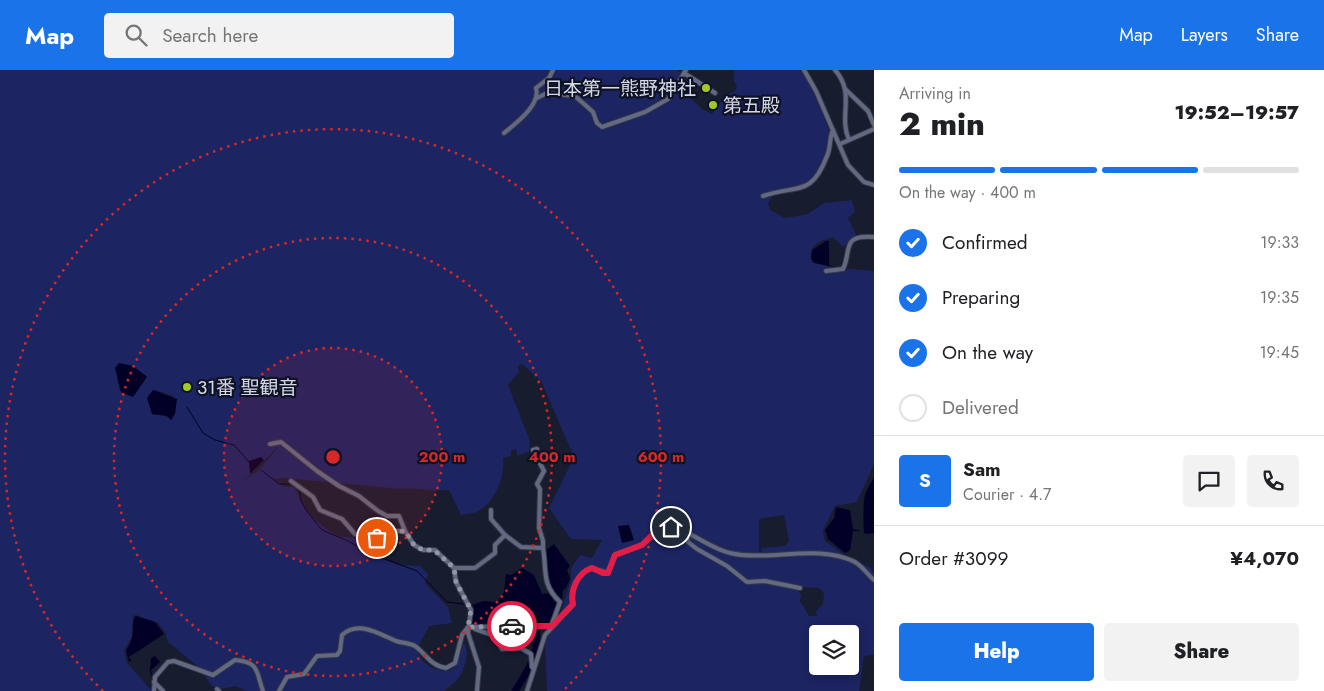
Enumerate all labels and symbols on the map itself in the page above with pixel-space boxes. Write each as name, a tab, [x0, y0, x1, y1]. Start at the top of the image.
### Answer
place label: 日本第一熊野神社	[544, 75, 696, 102]
marker: 日本第一熊野神社	[700, 82, 712, 94]
place label: 第五殿	[723, 92, 780, 119]
marker: 第五殿	[707, 99, 719, 111]
place label: 31番 聖観音	[197, 374, 298, 401]
marker: 31番 聖観音	[181, 381, 193, 393]
text: 200 m	[419, 446, 465, 468]
text: 400 m	[528, 446, 576, 468]
text: 600 m	[638, 446, 684, 468]
centre of rings	[324, 448, 342, 466]
pin	[650, 506, 692, 548]
pin	[356, 517, 398, 559]
courier	[487, 601, 537, 651]

